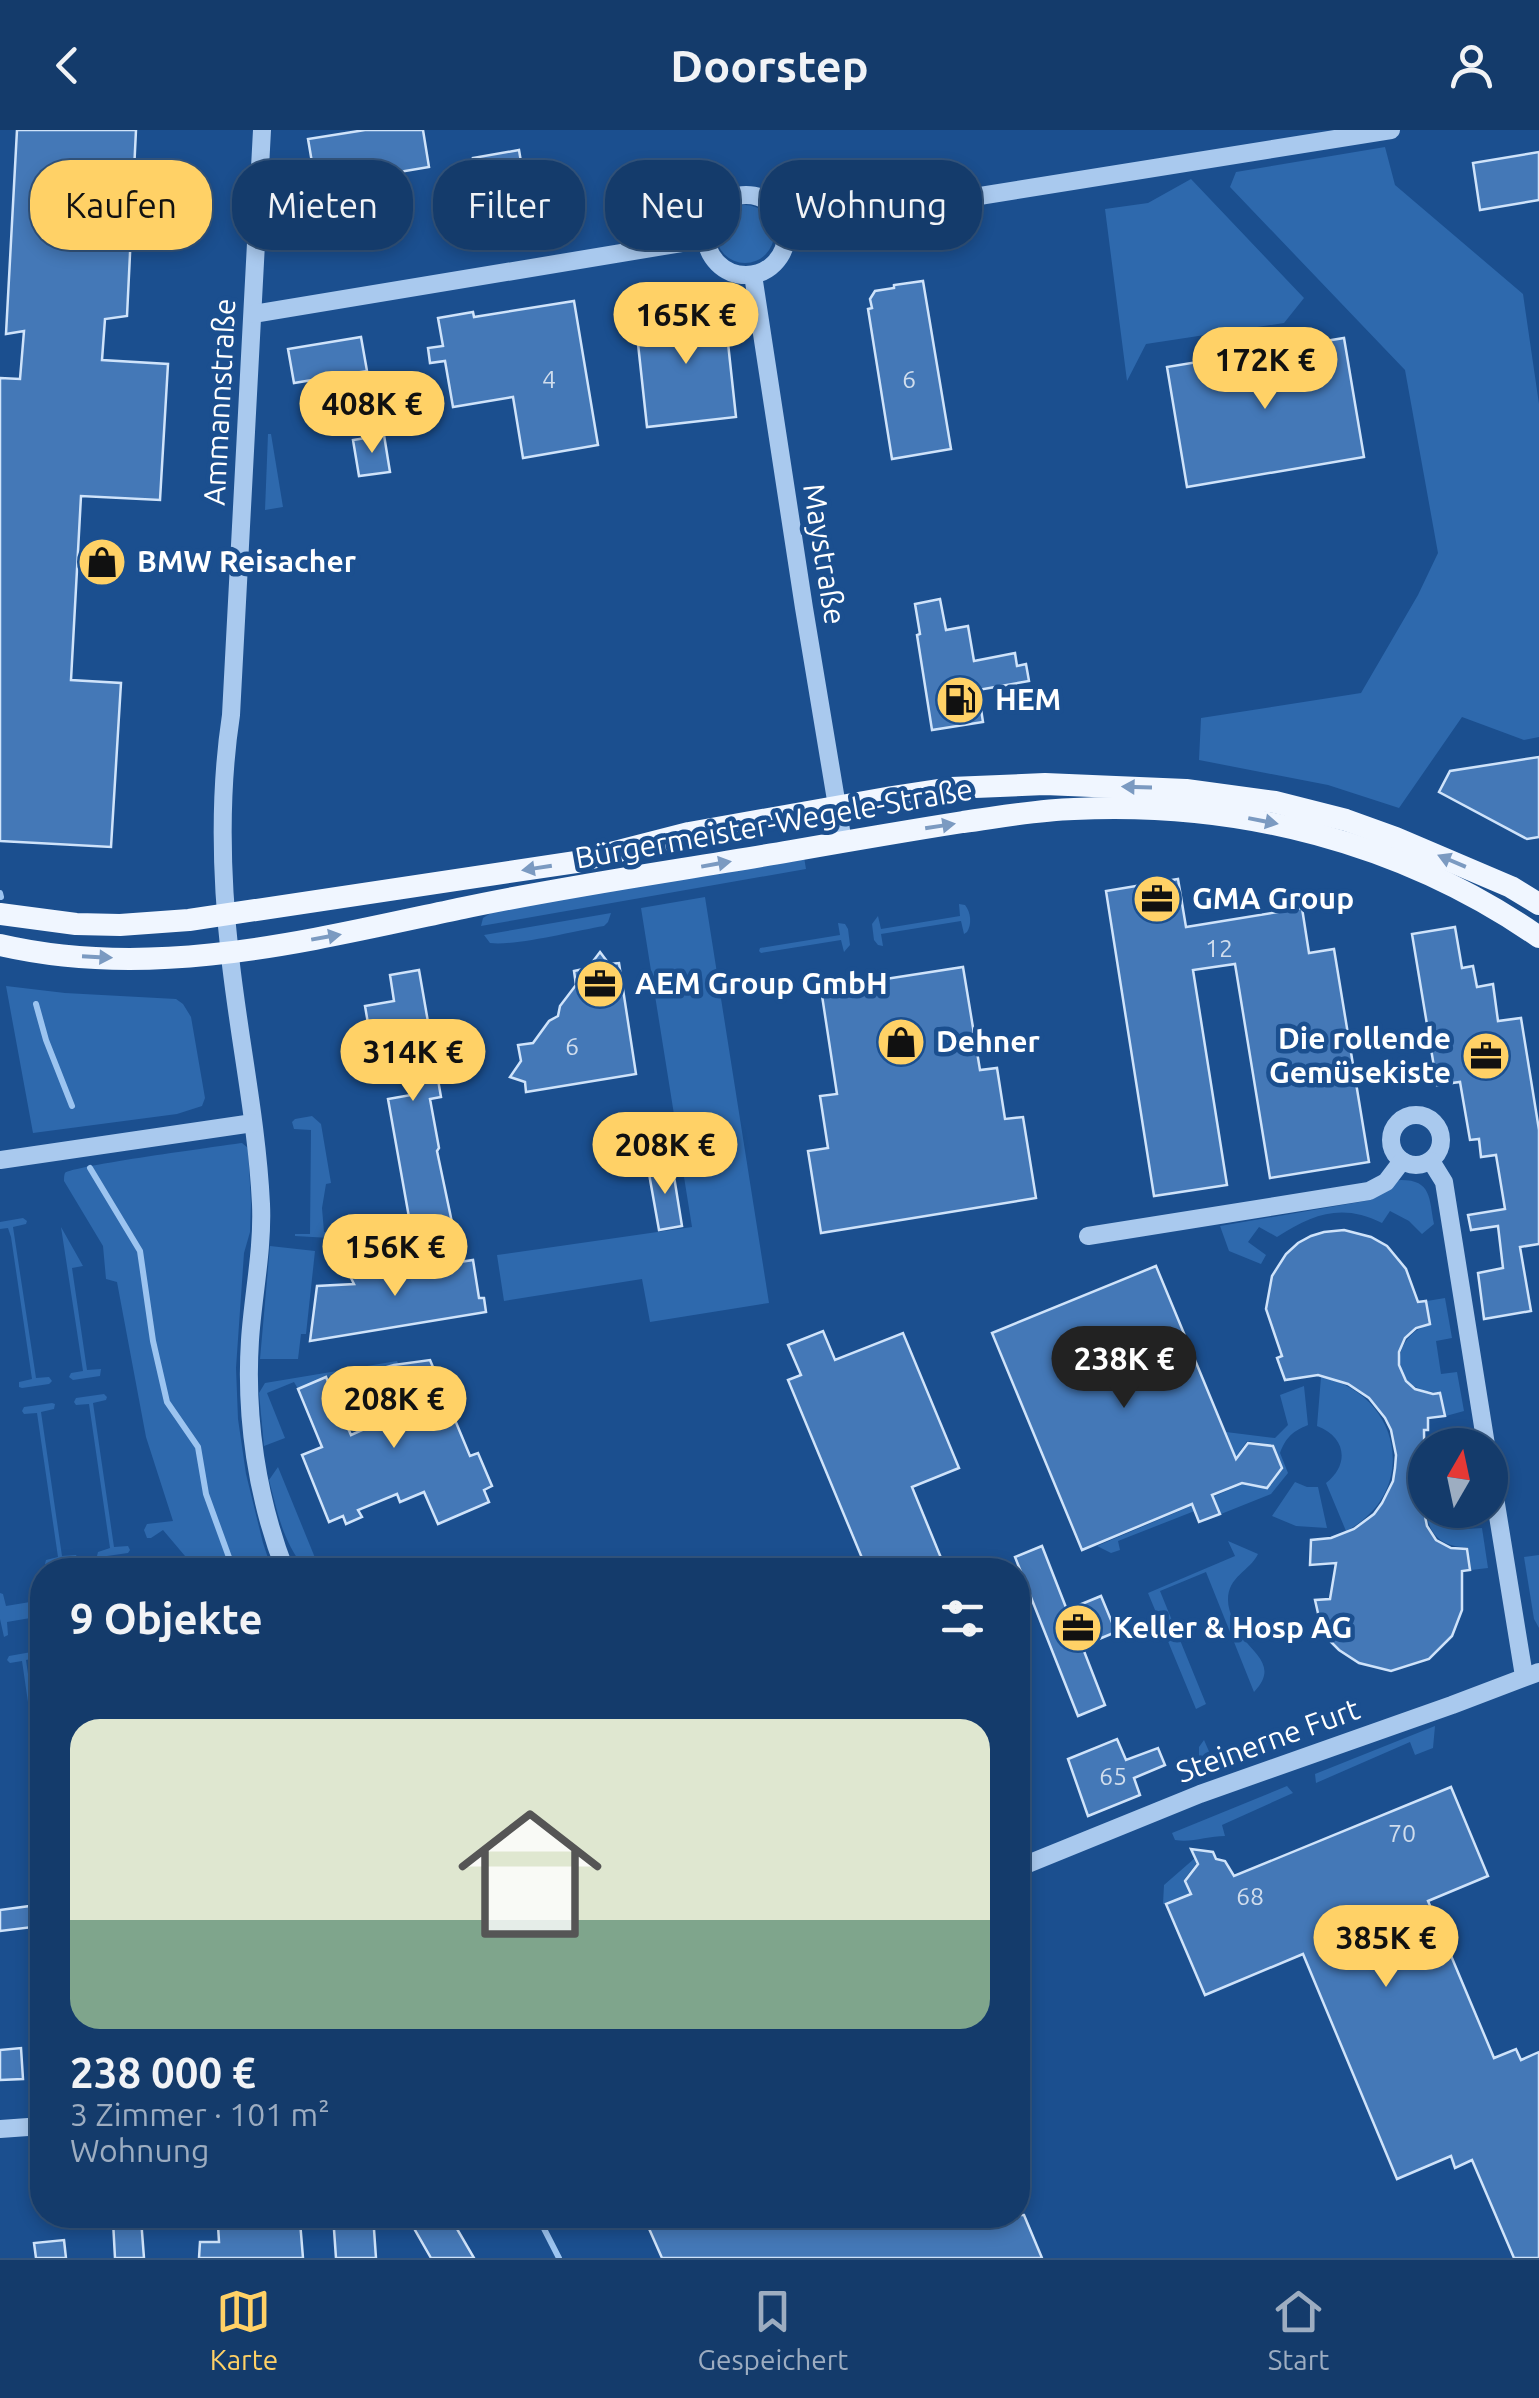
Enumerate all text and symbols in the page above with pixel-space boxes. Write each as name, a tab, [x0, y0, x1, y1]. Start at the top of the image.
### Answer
icon: back	[40, 38, 95, 93]
icon: person	[1444, 38, 1499, 93]
text: Doorstep	[670, 40, 869, 91]
chip: Kaufen	[30, 160, 212, 250]
chip: Mieten	[232, 160, 413, 250]
chip: Filter	[433, 160, 585, 250]
chip: Neu	[605, 160, 740, 250]
chip: Wohnung	[760, 160, 982, 250]
pin: 165K €	[605, 282, 767, 367]
text: 165K €	[635, 296, 737, 332]
street label: Ammannstraße	[197, 298, 241, 506]
pin: 172K €	[1184, 327, 1346, 412]
text: 172K €	[1214, 341, 1316, 377]
house number: 4	[542, 365, 556, 393]
house number: 6	[902, 365, 916, 393]
pin: 408K €	[291, 371, 453, 456]
text: 408K €	[321, 385, 423, 421]
street label: Maystraße	[797, 481, 853, 627]
shop icon: BMW Reisacher	[76, 536, 128, 588]
place label: BMW Reisacher	[137, 544, 357, 578]
fuel station icon: HEM	[934, 674, 986, 726]
place label: HEM	[995, 682, 1061, 716]
street label: Bürgermeister-Wegele-Straße	[572, 771, 975, 875]
one-way arrow	[1121, 779, 1153, 795]
one-way arrow	[1247, 814, 1279, 829]
one-way arrow	[924, 818, 956, 833]
one-way arrow	[1437, 853, 1467, 869]
one-way arrow	[700, 856, 732, 871]
one-way arrow	[521, 861, 552, 876]
office icon: GMA Group	[1131, 873, 1183, 925]
place label: GMA Group	[1192, 881, 1354, 915]
one-way arrow	[311, 929, 342, 944]
house number: 12	[1205, 934, 1233, 962]
one-way arrow	[82, 949, 113, 965]
office icon: AEM Group GmbH	[574, 958, 626, 1010]
place label: AEM Group GmbH	[635, 966, 888, 1000]
shop icon: Dehner	[875, 1016, 927, 1068]
pin: 314K €	[332, 1019, 494, 1104]
place label: Die rollende Gemüsekiste	[1269, 1021, 1451, 1089]
place label: Dehner	[936, 1024, 1041, 1058]
office icon: Die rollende Gemüsekiste	[1460, 1030, 1512, 1082]
house number: 6	[565, 1032, 579, 1060]
text: 314K €	[362, 1033, 464, 1069]
pin: 208K €	[584, 1112, 746, 1197]
text: 208K €	[614, 1126, 716, 1162]
pin: 156K €	[314, 1214, 476, 1299]
text: 156K €	[344, 1228, 446, 1264]
pin: 238K €	[1043, 1326, 1205, 1411]
text: 238K €	[1073, 1340, 1175, 1376]
pin: 208K €	[313, 1366, 475, 1451]
text: 208K €	[343, 1380, 445, 1416]
north arrow	[1408, 1428, 1508, 1528]
map controls	[1408, 1428, 1508, 1528]
icon: filters	[935, 1591, 990, 1646]
text: 9 Objekte	[70, 1595, 263, 1642]
office icon: Keller & Hosp AG	[1052, 1602, 1104, 1654]
place label: Keller & Hosp AG	[1113, 1610, 1352, 1644]
street label: Steinerne Furt	[1171, 1691, 1364, 1789]
house number: 65	[1099, 1762, 1127, 1790]
icon: home	[440, 1784, 620, 1964]
house number: 70	[1388, 1819, 1416, 1847]
house number: 68	[1236, 1882, 1264, 1910]
pin: 385K €	[1305, 1905, 1467, 1990]
text: 385K €	[1335, 1919, 1437, 1955]
text: 238 000 €	[70, 2049, 256, 2096]
text: 3 Zimmer · 101 m²	[70, 2096, 330, 2132]
text: Wohnung	[70, 2132, 209, 2168]
tab: Karte	[210, 2284, 278, 2375]
tab: Gespeichert	[697, 2284, 848, 2375]
tab: Start	[1268, 2284, 1329, 2375]

